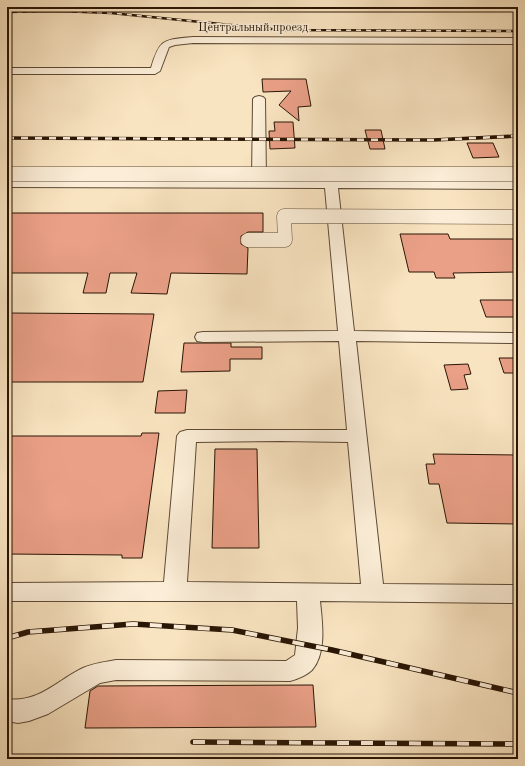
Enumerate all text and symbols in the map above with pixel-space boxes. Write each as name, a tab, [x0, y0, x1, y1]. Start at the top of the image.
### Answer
street label: Центральный проезд	[198, 22, 308, 34]

